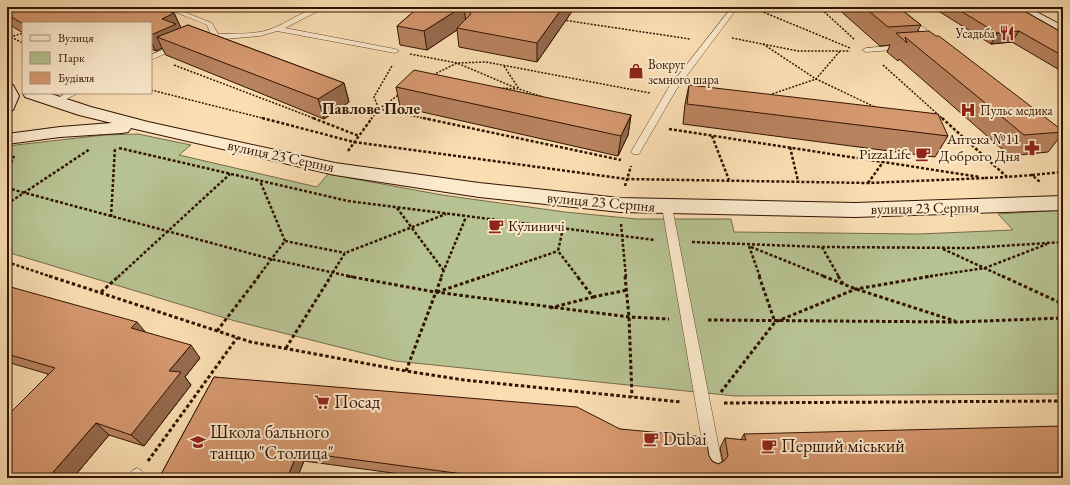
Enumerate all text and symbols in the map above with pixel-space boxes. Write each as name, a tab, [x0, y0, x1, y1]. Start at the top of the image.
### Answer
legend	[22, 22, 152, 94]
restaurant icon: Усадьба	[998, 24, 1016, 42]
place label: Усадьба	[954, 25, 996, 42]
text: Вулиця	[58, 30, 94, 46]
text: Парк	[58, 50, 85, 66]
place label: Вокруг земного шара	[648, 56, 720, 88]
shop icon: Вокруг земного шара	[627, 62, 645, 80]
text: Будівля	[58, 70, 95, 86]
district label: Павлове Поле	[322, 98, 420, 119]
hospital icon: Пульс медика	[959, 101, 977, 119]
place label: Пульс медика	[980, 102, 1054, 119]
place label: Аптека №11 Доброго Дня	[939, 129, 1020, 165]
street label: вулиця 23 Серпня	[226, 135, 336, 176]
pharmacy icon: Аптека №11 Доброго Дня	[1023, 139, 1041, 157]
place label: PizzaLife	[859, 144, 911, 163]
cafe icon: PizzaLife	[914, 145, 932, 163]
street label: вулиця 23 Серпня	[546, 187, 656, 216]
street label: вулиця 23 Серпня	[871, 197, 980, 218]
place label: Кулиничі	[508, 216, 565, 235]
cafe icon: Кулиничі	[487, 217, 505, 235]
place label: Посад	[334, 390, 380, 413]
supermarket icon: Посад	[313, 393, 331, 411]
place label: Школа бального танцю "Столица"	[210, 420, 334, 464]
place label: Dubai	[663, 427, 707, 450]
cafe icon: Dubai	[642, 430, 660, 448]
school or university icon: Школа бального танцю "Столица"	[189, 433, 207, 451]
place label: Перший міський	[781, 434, 905, 457]
cafe icon: Перший міський	[760, 437, 778, 455]

